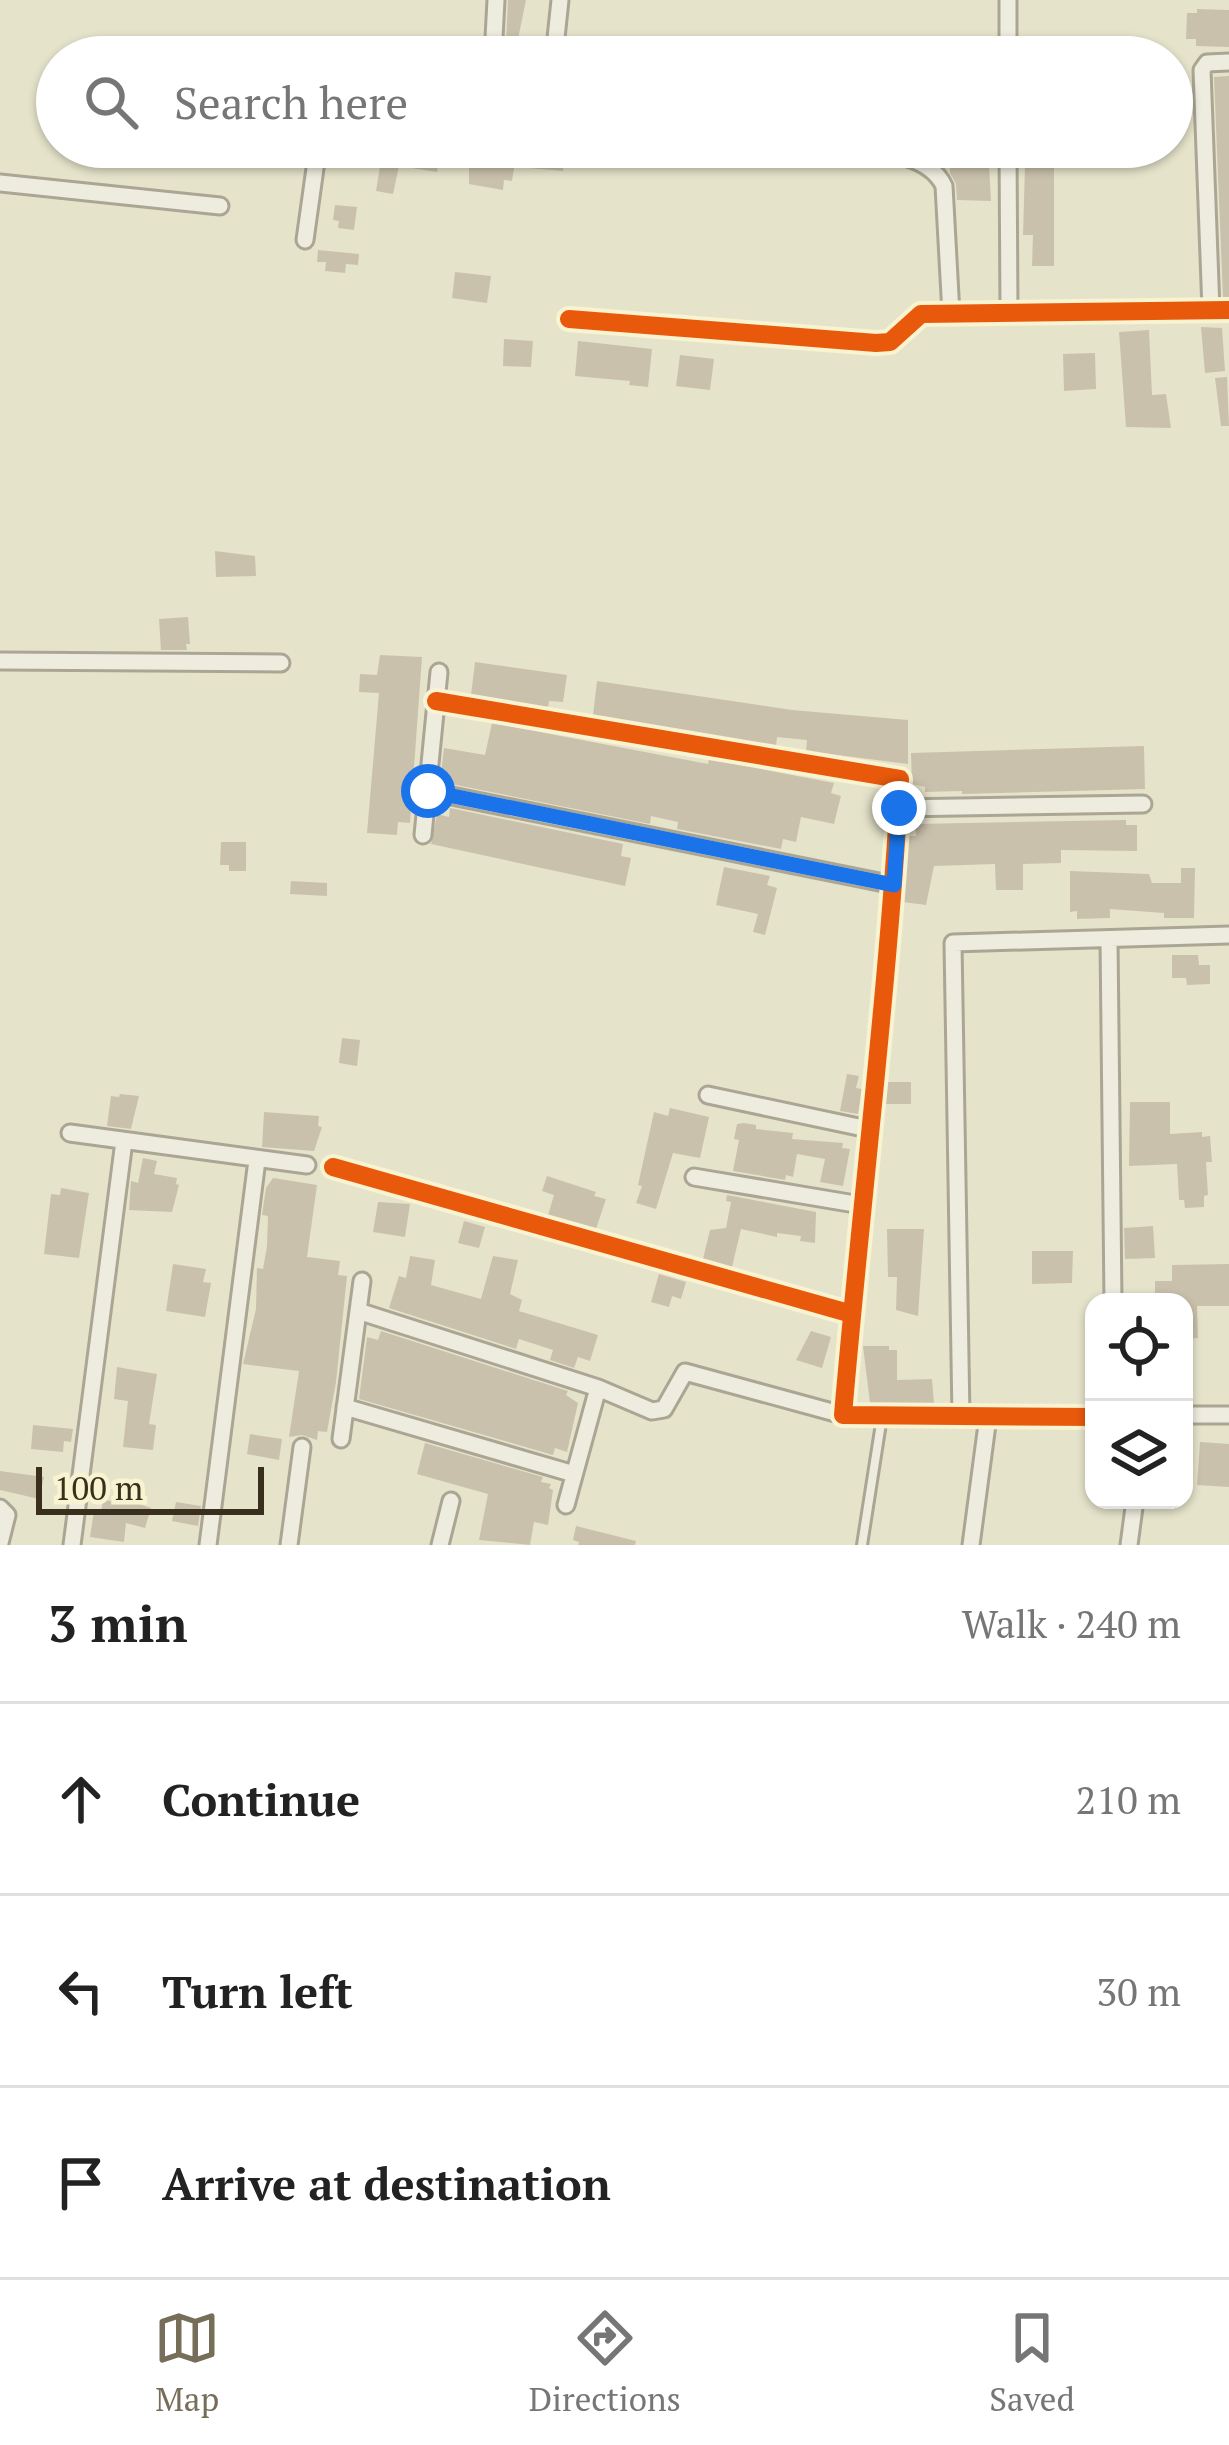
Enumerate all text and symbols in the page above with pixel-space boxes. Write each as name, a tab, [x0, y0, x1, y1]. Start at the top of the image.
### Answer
search box	[36, 36, 1193, 168]
icon: search	[78, 69, 144, 135]
text: Search here	[174, 72, 408, 132]
route start	[401, 764, 455, 818]
route end	[872, 781, 926, 835]
map controls	[1085, 1293, 1193, 1509]
button: locate	[1085, 1293, 1193, 1401]
button: layers	[1085, 1401, 1193, 1509]
scale bar	[36, 1461, 264, 1514]
text: 100 m	[54, 1466, 143, 1509]
text: 3 min	[48, 1589, 188, 1657]
text: Walk · 240 m	[962, 1597, 1181, 1649]
icon: ahead	[48, 1766, 114, 1832]
text: Continue	[162, 1769, 360, 1829]
text: 210 m	[1076, 1773, 1181, 1825]
icon: left	[48, 1958, 114, 2024]
text: Turn left	[162, 1961, 353, 2021]
text: 30 m	[1096, 1965, 1181, 2017]
icon: arrive	[48, 2150, 114, 2216]
text: Arrive at destination	[162, 2153, 611, 2213]
tab: Map	[154, 2305, 220, 2420]
tab: Directions	[529, 2305, 681, 2420]
tab: Saved	[989, 2305, 1075, 2420]

